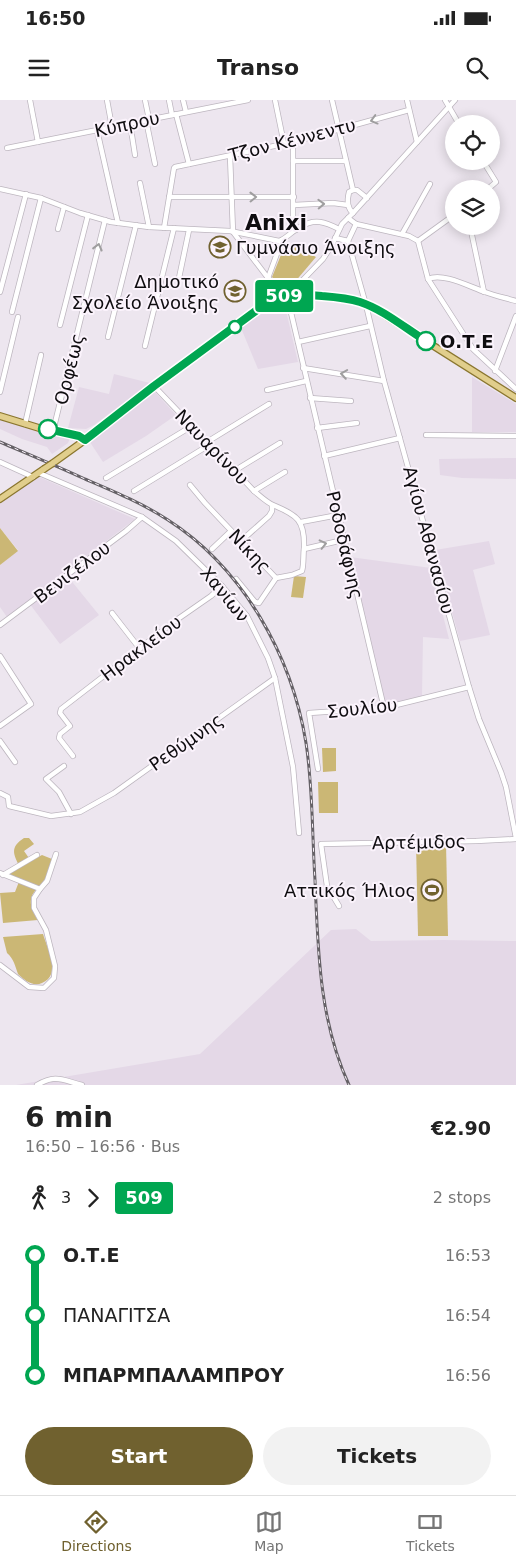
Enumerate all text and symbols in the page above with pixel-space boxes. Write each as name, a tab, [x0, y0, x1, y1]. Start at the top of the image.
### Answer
text: 16:50	[25, 7, 85, 29]
icon: menu	[25, 54, 53, 82]
icon: search	[463, 54, 491, 82]
text: Transo	[217, 55, 299, 80]
street label: Κύπρου	[93, 107, 161, 141]
street label: Τζον Κέννεντυ	[225, 114, 358, 166]
one-way arrow	[371, 114, 379, 124]
map controls	[445, 115, 500, 235]
button: locate	[445, 115, 500, 170]
button: layers	[445, 180, 500, 235]
one-way arrow	[249, 192, 257, 202]
one-way arrow	[318, 199, 325, 209]
district label: Anixi	[245, 210, 307, 235]
school or university icon: Γυμνάσιο Άνοιξης	[208, 235, 232, 259]
place label: Γυμνάσιο Άνοιξης	[236, 237, 396, 258]
one-way arrow	[92, 243, 103, 252]
place label: Δημοτικό Σχολείο Άνοιξης	[71, 271, 219, 313]
school or university icon: Δημοτικό Σχολείο Άνοιξης	[223, 279, 247, 303]
line badge: 509	[255, 280, 313, 312]
text: 509	[265, 285, 303, 306]
unlabelled marker	[228, 320, 242, 334]
street label: Ορφέως	[50, 331, 88, 407]
marker: Ο.Τ.Ε	[416, 331, 436, 351]
place label: Ο.Τ.Ε	[440, 331, 494, 352]
one-way arrow	[339, 370, 348, 380]
street label: Ναυαρίνου	[171, 405, 253, 489]
unlabelled marker	[38, 419, 58, 439]
street label: Αγίου Αθανασίου	[399, 464, 459, 616]
street label: Ροδοδάφνης	[322, 489, 368, 601]
street label: Νίκης	[225, 525, 275, 577]
street label: Βενιζέλου	[30, 537, 114, 607]
one-way arrow	[319, 539, 328, 550]
street label: Χανίων	[196, 562, 254, 626]
street label: Ηρακλείου	[97, 611, 185, 685]
street label: Σουλίου	[326, 694, 398, 722]
street label: Ρεθύμνης	[145, 709, 227, 775]
street label: Αρτέμιδος	[372, 831, 466, 853]
sports icon: Αττικός Ήλιος	[420, 878, 444, 902]
place label: Αττικός Ήλιος	[284, 880, 416, 901]
text: 6 min	[25, 1101, 113, 1134]
text: €2.90	[431, 1117, 491, 1139]
text: 16:50 – 16:56 · Bus	[25, 1137, 180, 1156]
icon: walk	[25, 1184, 53, 1212]
icon: forward	[79, 1184, 107, 1212]
text: 509	[125, 1187, 163, 1208]
text: 3	[61, 1188, 71, 1207]
text: 2 stops	[433, 1188, 491, 1207]
text: Ο.Τ.Ε	[63, 1244, 120, 1266]
text: 16:53	[445, 1246, 491, 1265]
text: ΠΑΝΑΓΙΤΣΑ	[63, 1304, 170, 1326]
text: 16:54	[445, 1306, 491, 1325]
text: ΜΠΑΡΜΠΑΛΑΜΠΡΟΥ	[63, 1364, 284, 1386]
text: 16:56	[445, 1366, 491, 1385]
button: Start	[25, 1427, 253, 1485]
button: Tickets	[263, 1427, 491, 1485]
tab: Directions	[61, 1508, 132, 1554]
tab: Map	[254, 1508, 284, 1554]
tab: Tickets	[406, 1508, 455, 1554]

